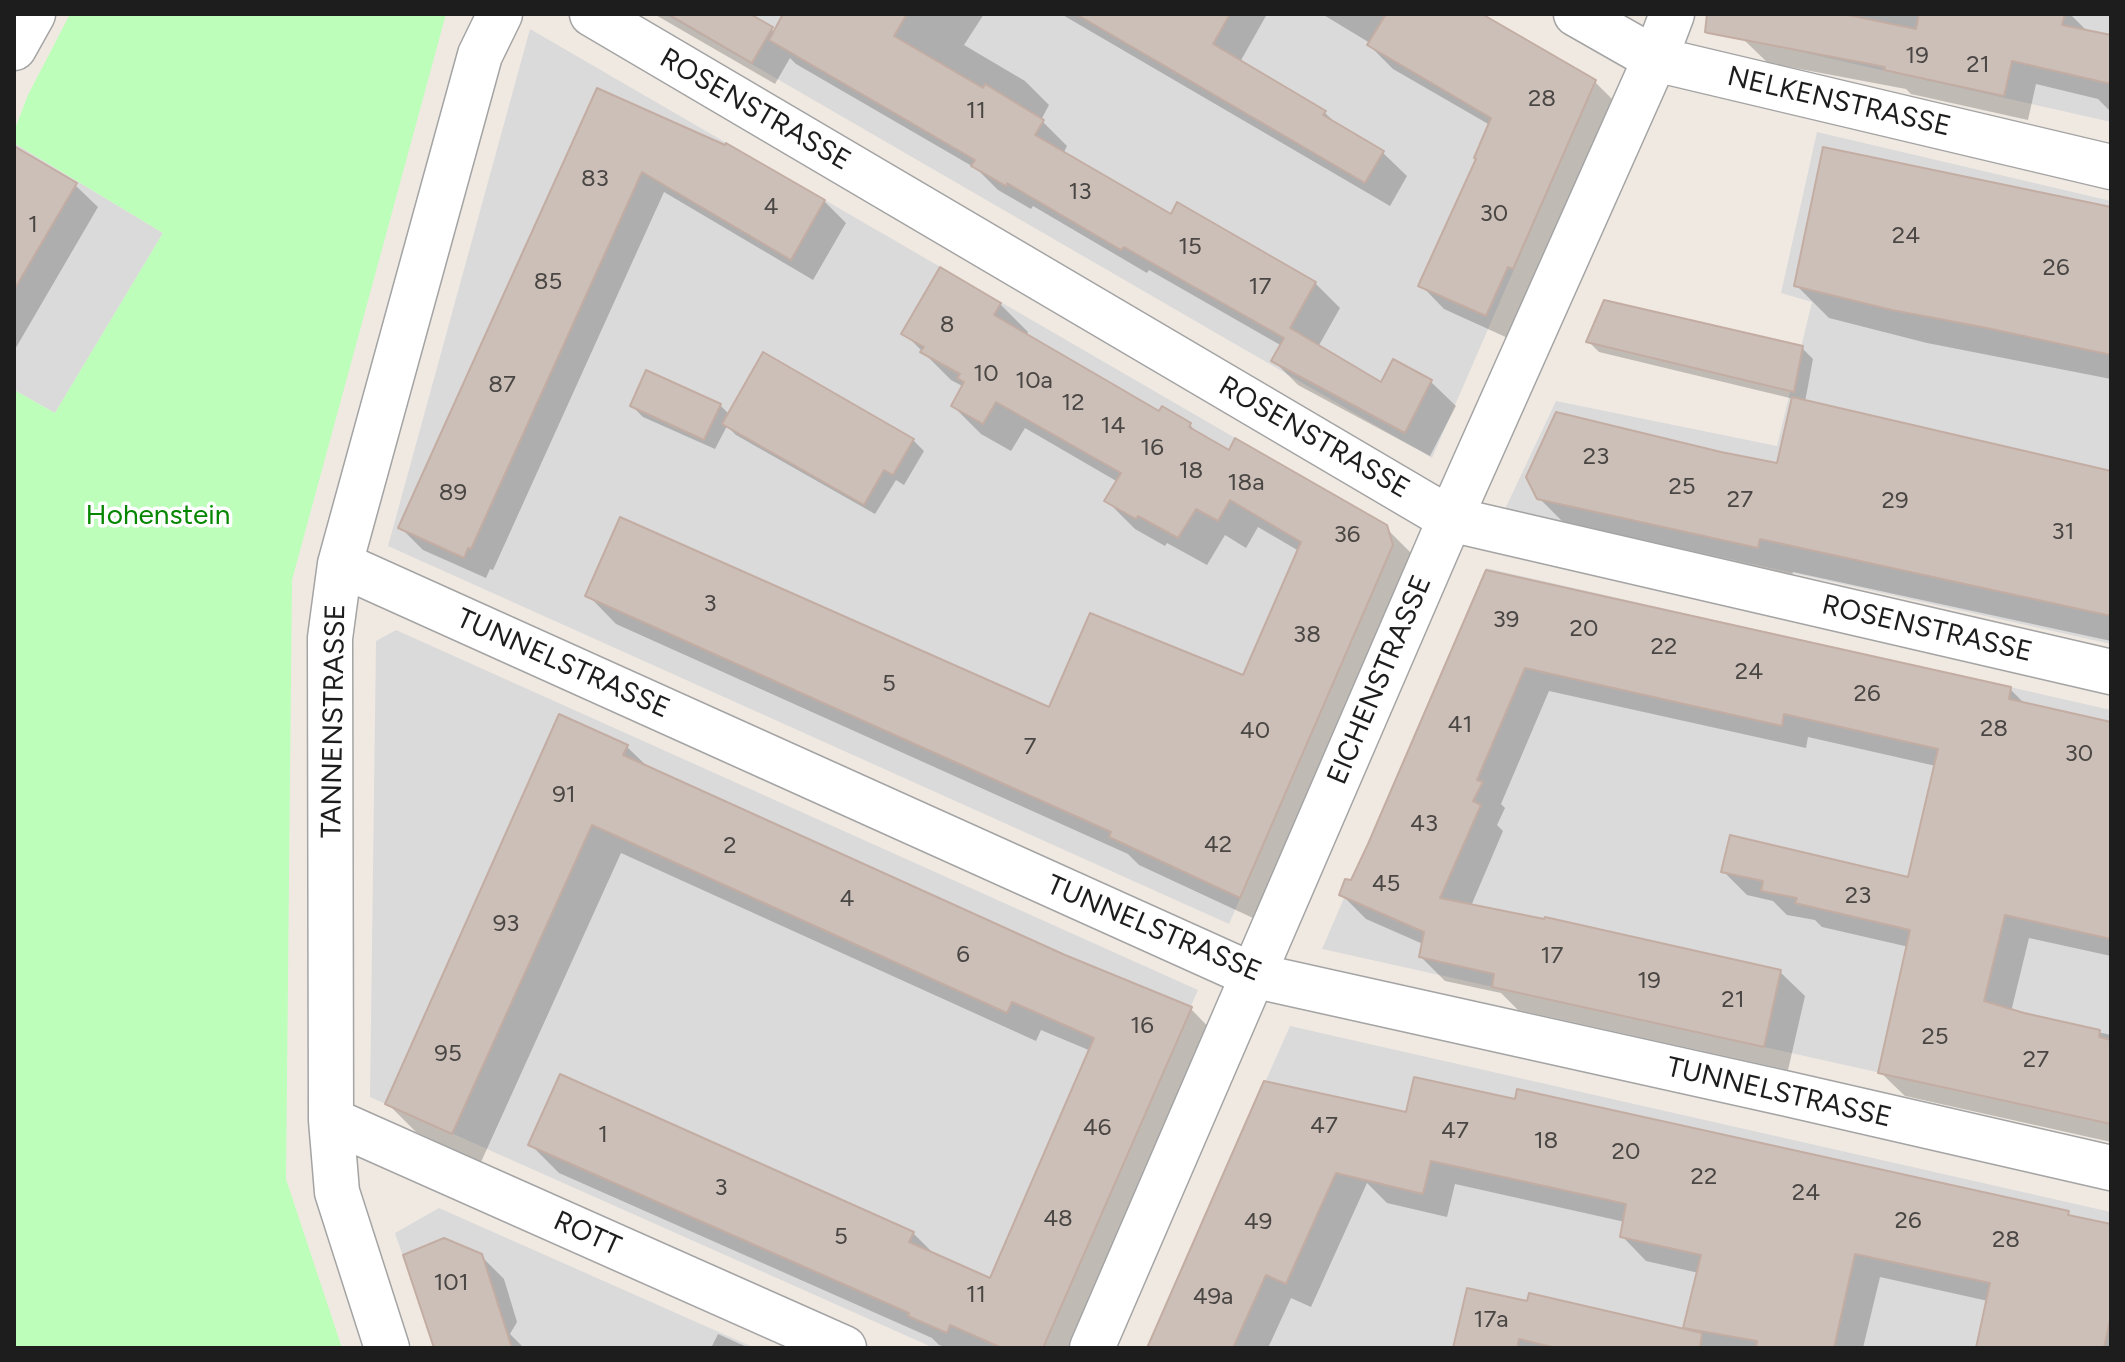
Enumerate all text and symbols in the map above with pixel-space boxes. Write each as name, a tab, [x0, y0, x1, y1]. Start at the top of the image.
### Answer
street label: ROSENSTRASSE	[654, 42, 856, 178]
house number: 19	[1905, 42, 1929, 70]
house number: 21	[1966, 51, 1990, 79]
street label: NELKENSTRASSE	[1724, 60, 1954, 144]
house number: 28	[1528, 85, 1556, 113]
house number: 11	[966, 97, 986, 125]
house number: 83	[581, 165, 609, 193]
house number: 13	[1069, 178, 1091, 206]
house number: 4	[764, 193, 778, 221]
house number: 30	[1480, 200, 1508, 228]
house number: 1	[28, 211, 38, 239]
house number: 24	[1892, 222, 1920, 250]
house number: 15	[1178, 233, 1202, 261]
house number: 26	[2043, 254, 2069, 282]
house number: 85	[534, 268, 562, 296]
house number: 17	[1249, 273, 1271, 301]
house number: 8	[940, 311, 954, 339]
house number: 10	[973, 360, 999, 388]
house number: 10a	[1015, 367, 1053, 395]
street label: ROSENSTRASSE	[1213, 370, 1415, 506]
house number: 87	[488, 371, 516, 399]
house number: 12	[1061, 389, 1085, 417]
house number: 14	[1101, 412, 1125, 440]
house number: 16	[1140, 434, 1164, 462]
house number: 23	[1583, 443, 1609, 471]
house number: 18	[1179, 457, 1203, 485]
house number: 18a	[1228, 469, 1264, 497]
house number: 25	[1668, 473, 1696, 501]
house number: 89	[439, 479, 467, 507]
house number: 27	[1727, 486, 1753, 514]
house number: 29	[1882, 487, 1908, 515]
park label: Hohenstein	[86, 499, 230, 533]
house number: 31	[2052, 518, 2074, 546]
house number: 36	[1334, 521, 1360, 549]
street label: EICHENSTRASSE	[1321, 570, 1439, 790]
street label: ROSENSTRASSE	[1819, 588, 2035, 670]
house number: 3	[703, 590, 717, 618]
street label: TUNNELSTRASSE	[451, 602, 675, 726]
street label: TANNENSTRASSE	[315, 604, 353, 838]
house number: 39	[1493, 606, 1519, 634]
house number: 20	[1570, 615, 1598, 643]
house number: 38	[1293, 621, 1321, 649]
house number: 22	[1651, 633, 1677, 661]
house number: 24	[1735, 658, 1763, 686]
house number: 5	[882, 670, 896, 698]
house number: 26	[1854, 680, 1880, 708]
house number: 41	[1448, 711, 1472, 739]
house number: 28	[1980, 715, 2008, 743]
house number: 40	[1240, 717, 1270, 745]
house number: 7	[1024, 733, 1036, 761]
house number: 30	[2065, 740, 2093, 768]
house number: 91	[552, 781, 576, 809]
house number: 43	[1410, 810, 1438, 838]
house number: 42	[1204, 831, 1232, 859]
house number: 2	[723, 832, 737, 860]
street label: TUNNELSTRASSE	[1042, 869, 1266, 989]
house number: 45	[1372, 870, 1400, 898]
house number: 23	[1845, 882, 1871, 910]
house number: 4	[840, 885, 854, 913]
house number: 93	[493, 910, 519, 938]
house number: 6	[956, 941, 970, 969]
house number: 17	[1541, 942, 1563, 970]
house number: 19	[1637, 967, 1661, 995]
house number: 21	[1721, 986, 1745, 1014]
house number: 16	[1130, 1012, 1154, 1040]
house number: 25	[1921, 1023, 1949, 1051]
house number: 95	[434, 1040, 462, 1068]
house number: 27	[2023, 1046, 2049, 1074]
street label: TUNNELSTRASSE	[1663, 1051, 1895, 1135]
house number: 47	[1310, 1112, 1338, 1140]
house number: 46	[1083, 1114, 1111, 1142]
house number: 47	[1441, 1117, 1469, 1145]
house number: 1	[598, 1121, 608, 1149]
house number: 18	[1534, 1127, 1558, 1155]
house number: 20	[1612, 1138, 1640, 1166]
house number: 22	[1691, 1163, 1717, 1191]
house number: 3	[714, 1174, 728, 1202]
house number: 24	[1792, 1179, 1820, 1207]
street label: ROTT	[548, 1204, 626, 1264]
house number: 48	[1043, 1205, 1073, 1233]
house number: 26	[1895, 1207, 1921, 1235]
house number: 49	[1244, 1208, 1272, 1236]
house number: 5	[834, 1223, 848, 1251]
house number: 28	[1992, 1226, 2020, 1254]
house number: 101	[433, 1269, 469, 1297]
house number: 11	[966, 1281, 986, 1309]
house number: 49a	[1193, 1283, 1233, 1311]
house number: 17a	[1473, 1306, 1509, 1334]

